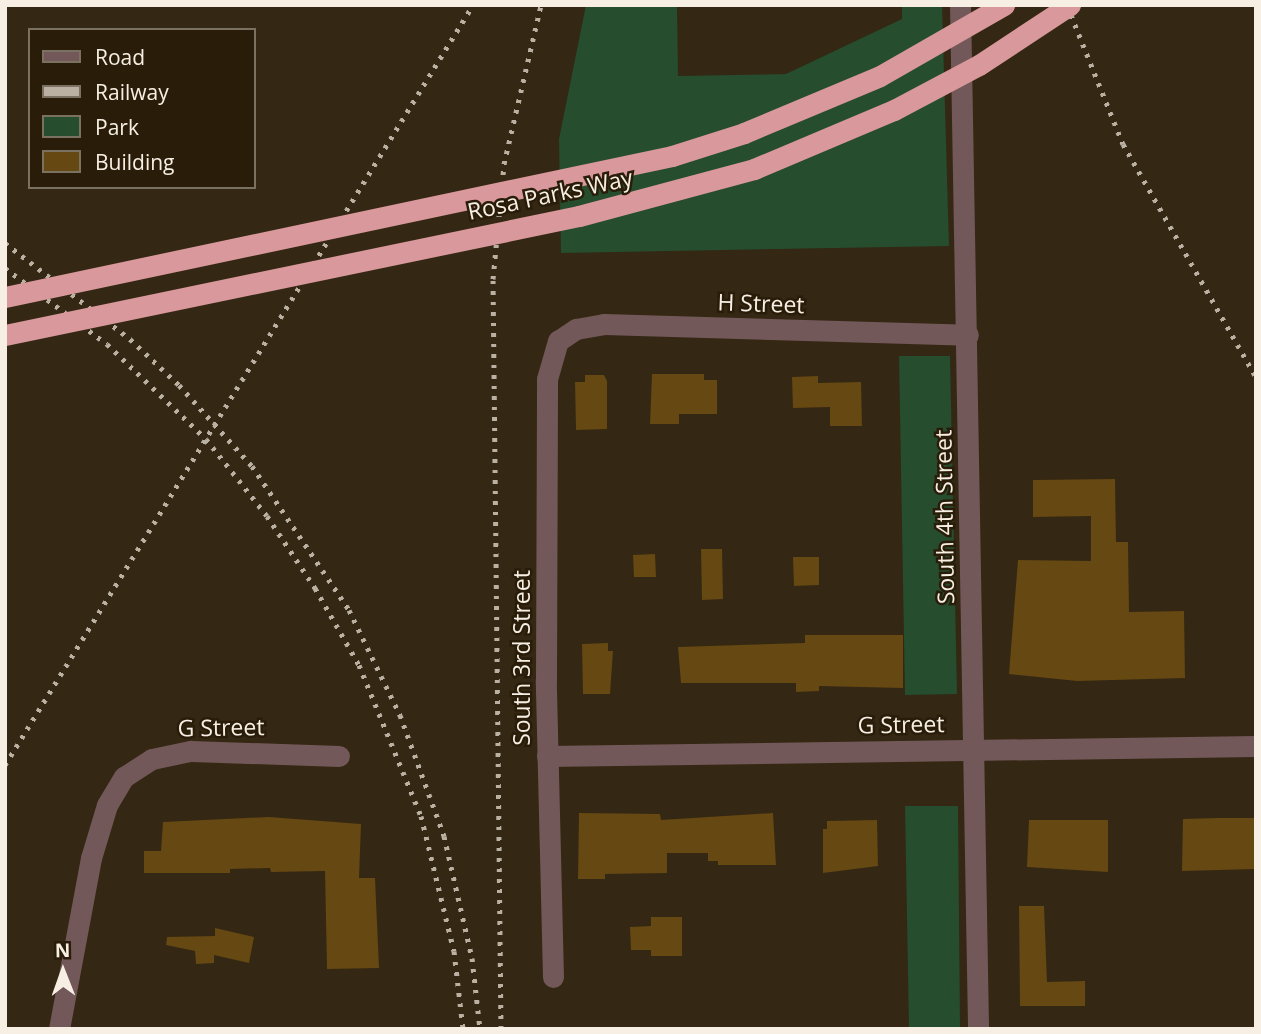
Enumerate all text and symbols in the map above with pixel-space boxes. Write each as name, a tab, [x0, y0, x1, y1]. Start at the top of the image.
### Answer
legend	[28, 28, 256, 189]
text: Road	[95, 43, 145, 71]
text: Railway	[95, 78, 169, 106]
text: Park	[95, 113, 139, 141]
text: Building	[95, 148, 174, 176]
street label: Rosa Parks Way	[465, 163, 635, 225]
street label: H Street	[717, 288, 805, 318]
street label: South 4th Street	[929, 430, 959, 604]
street label: South 3rd Street	[507, 570, 535, 746]
street label: G Street	[857, 709, 945, 739]
street label: G Street	[177, 712, 265, 742]
north arrow	[28, 936, 98, 1006]
text: N	[55, 937, 71, 963]

